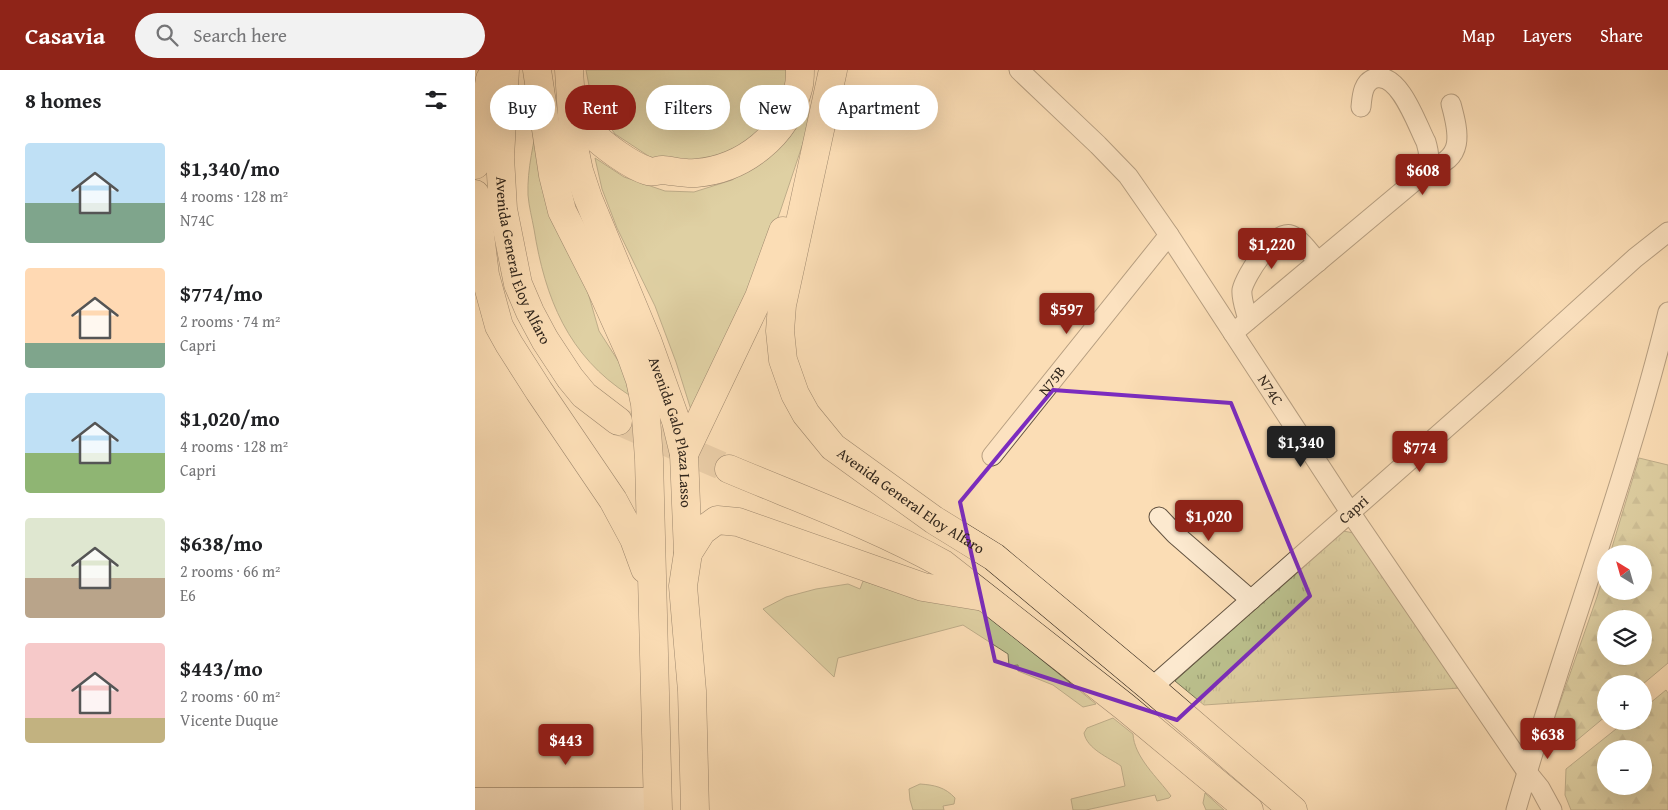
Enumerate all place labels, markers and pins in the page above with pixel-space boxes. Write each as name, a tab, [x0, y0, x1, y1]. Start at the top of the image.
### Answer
pin: $608	[1393, 154, 1453, 196]
pin: $1,220	[1231, 228, 1313, 270]
pin: $597	[1037, 292, 1097, 335]
pin: $1,340	[1260, 426, 1342, 468]
pin: $774	[1390, 430, 1450, 473]
pin: $1,020	[1168, 500, 1250, 542]
pin: $638	[1518, 718, 1578, 760]
pin: $443	[536, 724, 596, 766]

